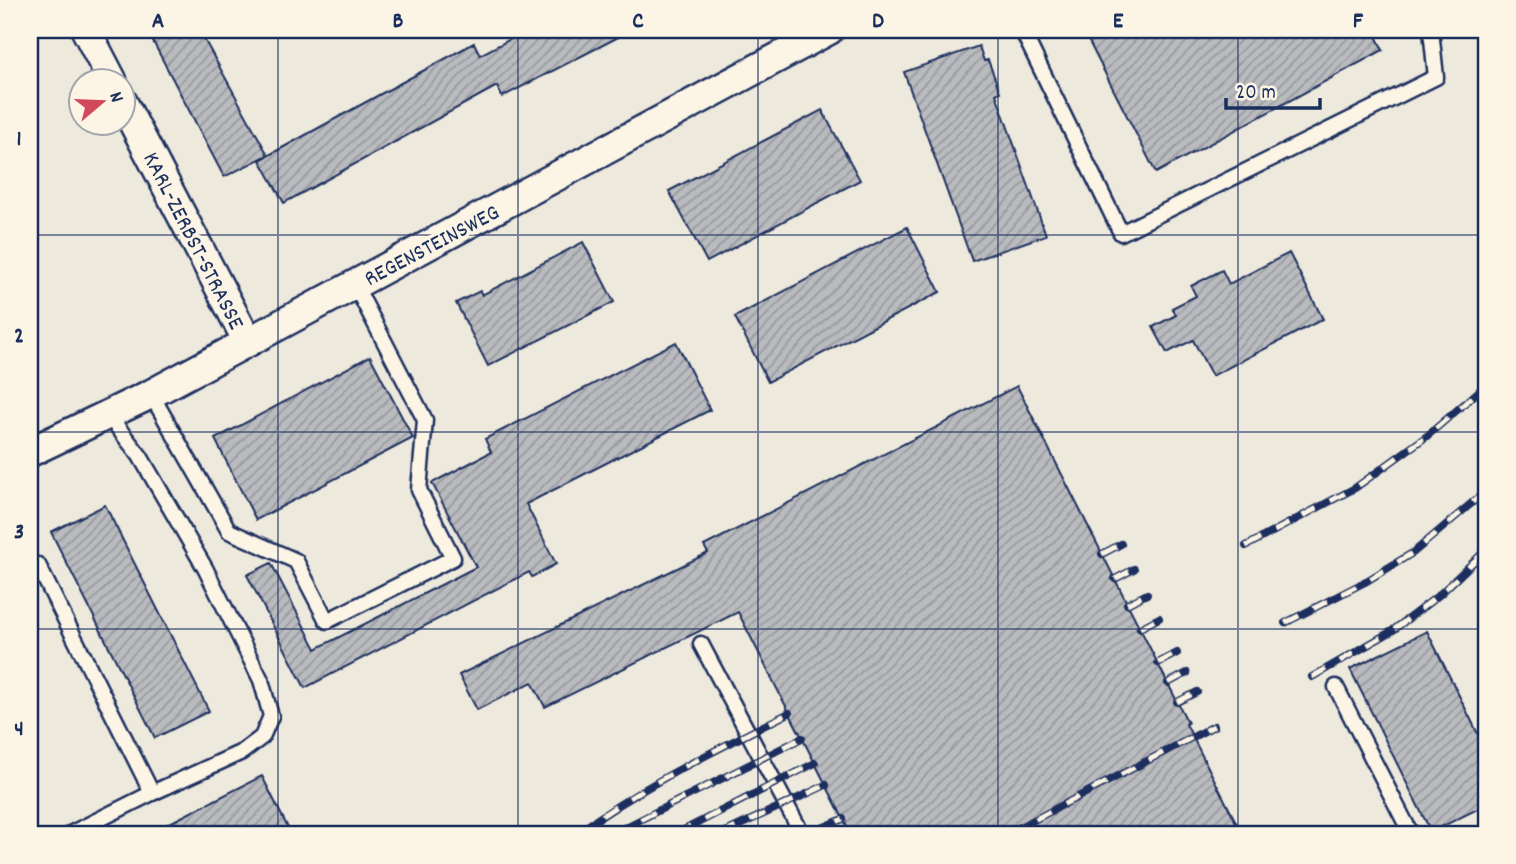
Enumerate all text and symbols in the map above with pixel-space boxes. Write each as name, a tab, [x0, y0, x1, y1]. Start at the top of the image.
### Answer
text: A	[152, 6, 164, 39]
text: B	[393, 6, 404, 39]
text: C	[632, 6, 644, 39]
text: D	[872, 6, 884, 39]
text: E	[1113, 6, 1124, 39]
text: F	[1353, 6, 1364, 39]
north arrow	[66, 66, 136, 136]
scale bar	[1226, 66, 1320, 110]
text: 20 m	[1236, 79, 1276, 109]
text: N	[100, 89, 129, 106]
text: 1	[16, 124, 22, 157]
street label: KARL-ZERBST-STRASSE	[133, 147, 251, 337]
street label: REGENSTEINSWEG	[359, 198, 506, 297]
text: 2	[14, 321, 24, 354]
text: 3	[14, 517, 24, 550]
text: 4	[14, 714, 24, 747]

